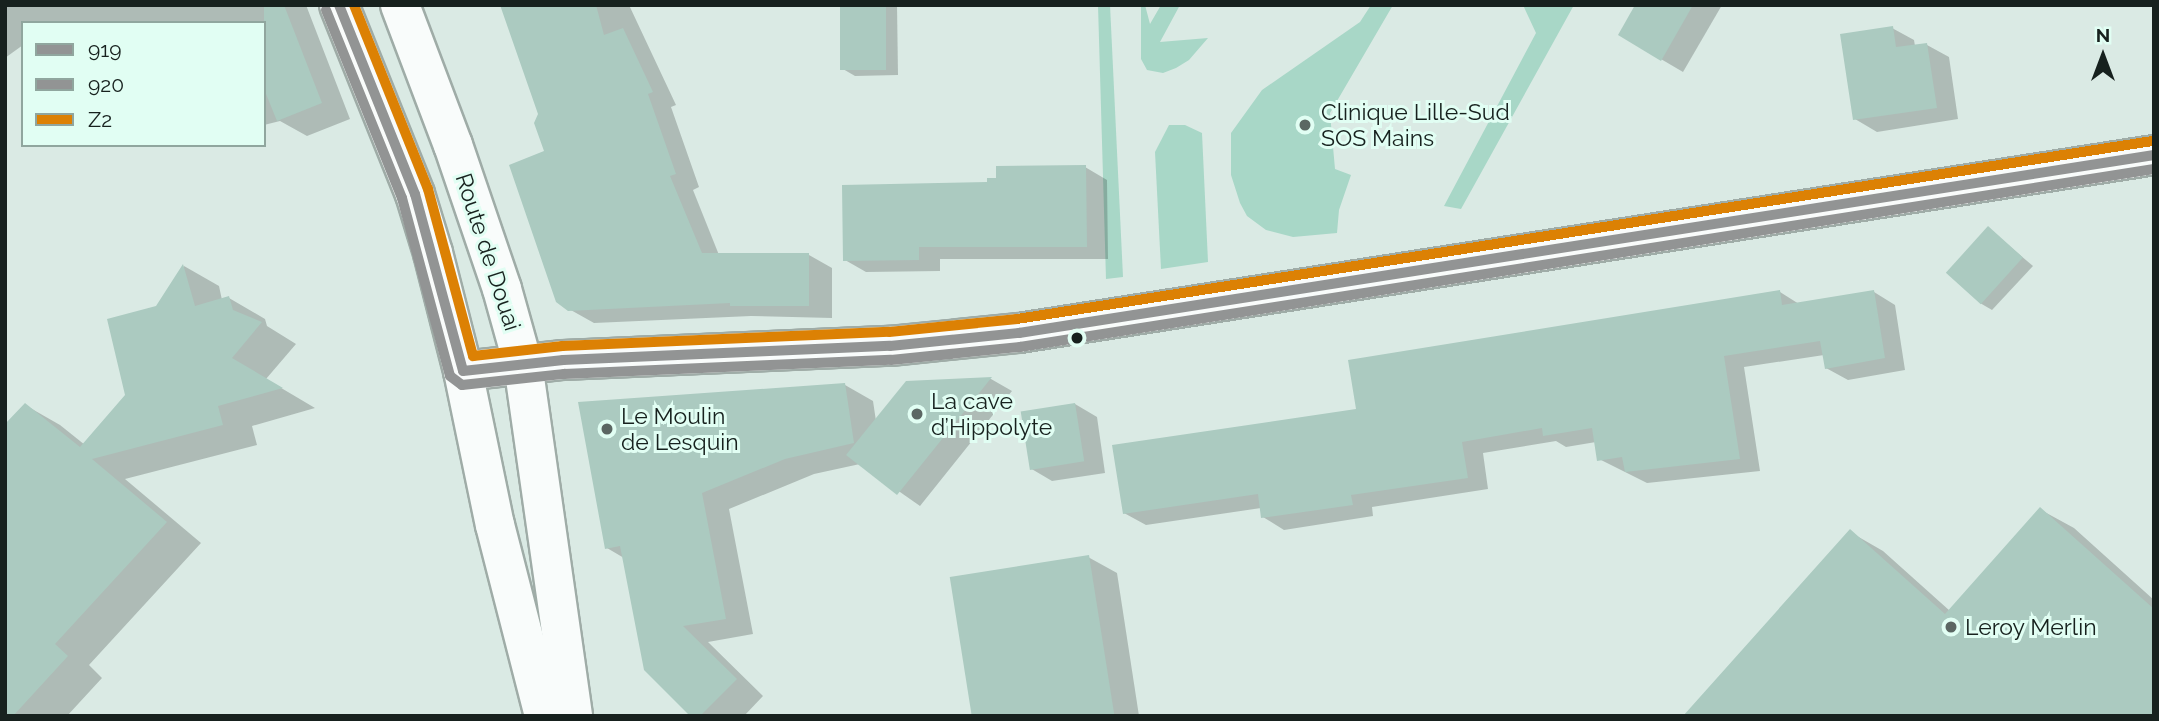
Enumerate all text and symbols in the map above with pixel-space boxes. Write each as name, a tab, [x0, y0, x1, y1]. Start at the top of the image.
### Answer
legend	[21, 21, 266, 147]
north arrow	[2068, 21, 2138, 91]
text: N	[2096, 24, 2110, 46]
text: 919	[88, 37, 122, 62]
text: 920	[88, 72, 124, 97]
place label: Clinique Lille-Sud SOS Mains	[1321, 98, 1510, 152]
text: Z2	[88, 107, 112, 132]
marker: Clinique Lille-Sud SOS Mains	[1295, 115, 1315, 135]
street label: Route de Douai	[450, 170, 526, 334]
unlabelled marker	[1070, 331, 1084, 345]
place label: La cave d’Hippolyte	[931, 387, 1052, 441]
place label: Le Moulin de Lesquin	[621, 402, 739, 456]
marker: La cave d’Hippolyte	[909, 406, 925, 422]
marker: Le Moulin de Lesquin	[599, 421, 615, 437]
place label: Leroy Merlin	[1965, 613, 2097, 641]
marker: Leroy Merlin	[1943, 619, 1959, 635]

